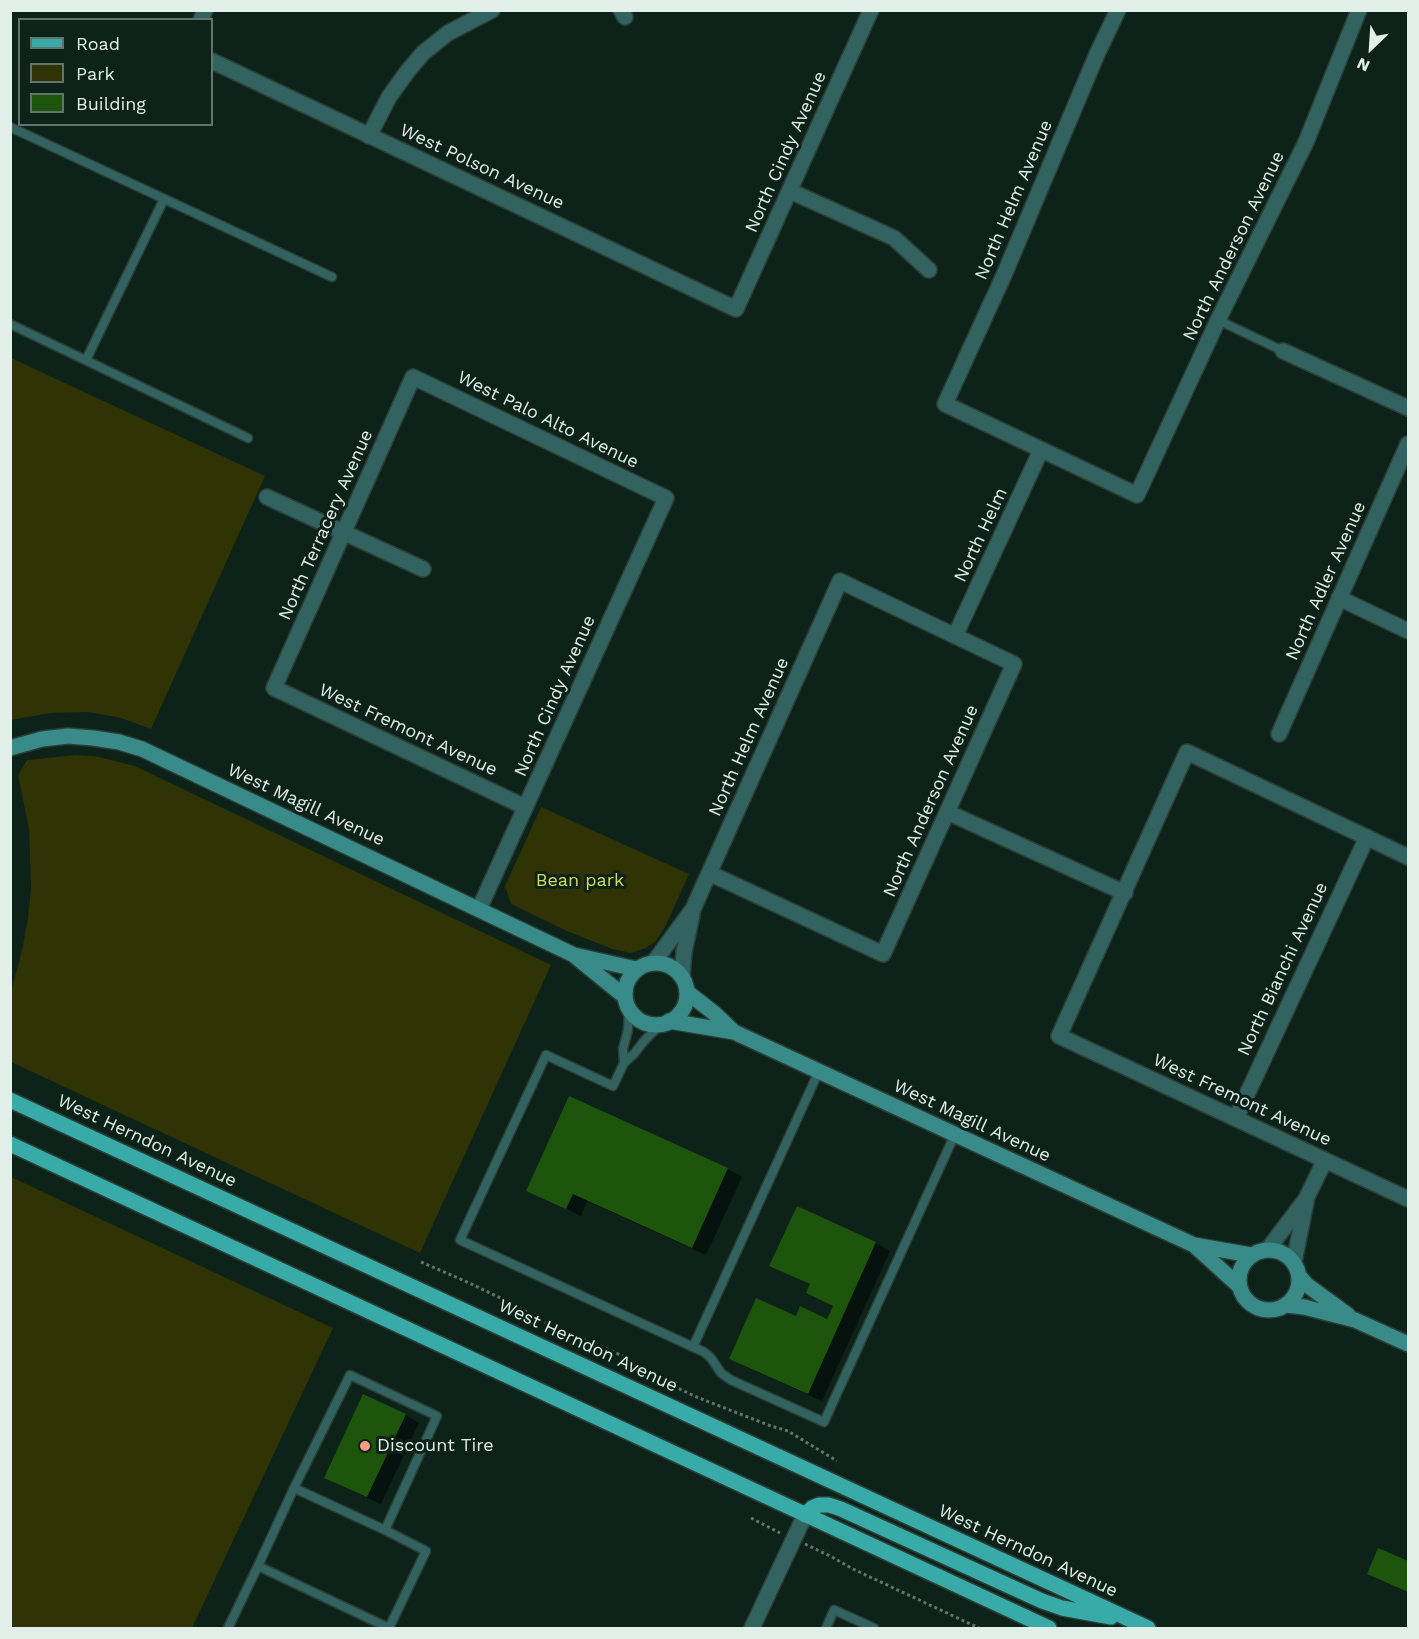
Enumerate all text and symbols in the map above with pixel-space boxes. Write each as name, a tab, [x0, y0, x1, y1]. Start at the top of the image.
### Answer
legend	[18, 18, 213, 126]
north arrow	[1341, 18, 1401, 78]
text: Road	[76, 33, 120, 54]
text: N	[1354, 54, 1373, 76]
text: Park	[76, 63, 115, 84]
street label: North Cindy Avenue	[741, 68, 831, 236]
text: Building	[76, 93, 146, 114]
street label: North Helm Avenue	[971, 117, 1057, 283]
street label: West Polson Avenue	[397, 119, 567, 215]
street label: North Anderson Avenue	[1179, 148, 1289, 344]
street label: West Palo Alto Avenue	[454, 367, 642, 473]
street label: North Terracery Avenue	[274, 426, 378, 624]
street label: North Helm	[950, 484, 1012, 586]
street label: North Adler Avenue	[1281, 498, 1371, 664]
street label: North Cindy Avenue	[510, 612, 600, 780]
street label: North Helm Avenue	[704, 654, 794, 820]
street label: West Fremont Avenue	[315, 679, 501, 781]
street label: North Anderson Avenue	[879, 701, 983, 901]
street label: West Magill Avenue	[224, 759, 388, 851]
park label: Bean park	[536, 870, 624, 892]
street label: North Bianchi Avenue	[1233, 879, 1333, 1059]
street label: West Fremont Avenue	[1149, 1049, 1335, 1151]
street label: West Magill Avenue	[890, 1075, 1054, 1167]
street label: West Herndon Avenue	[54, 1090, 240, 1192]
street label: West Herndon Avenue	[495, 1295, 681, 1397]
place label: Discount Tire	[377, 1435, 494, 1457]
marker: Discount Tire	[358, 1439, 372, 1453]
street label: West Herndon Avenue	[935, 1500, 1121, 1602]

